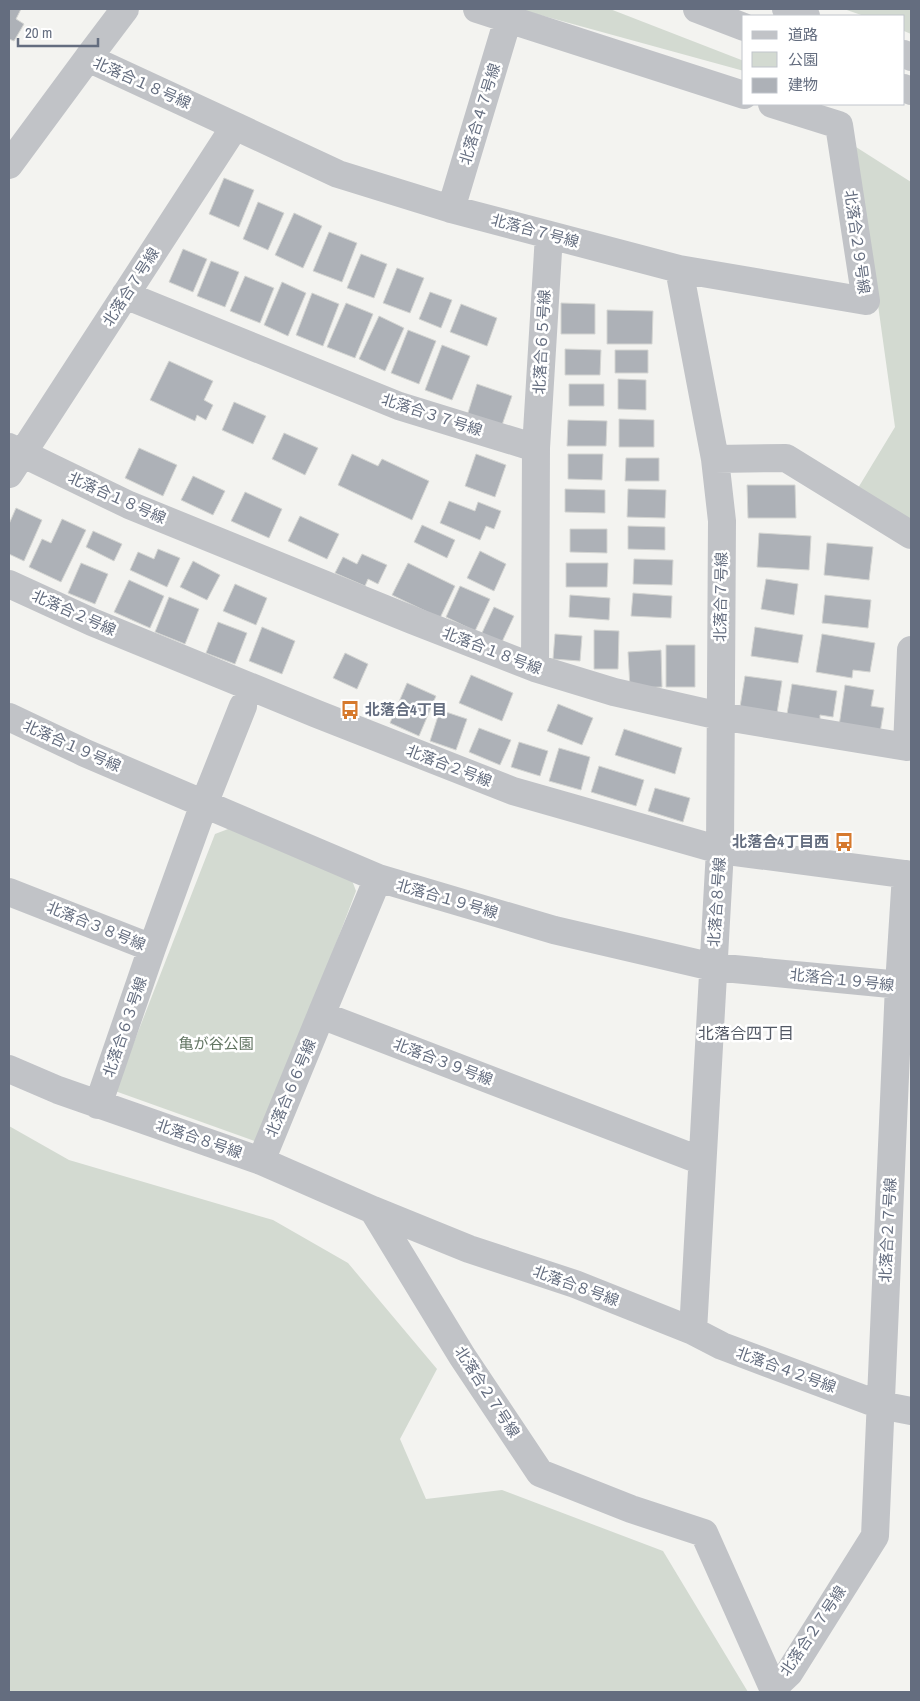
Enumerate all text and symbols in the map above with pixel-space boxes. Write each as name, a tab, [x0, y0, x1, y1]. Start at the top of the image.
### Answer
scale bar	[18, 15, 98, 47]
legend	[742, 15, 905, 105]
text: 20 m	[25, 22, 52, 43]
text: 道路	[788, 24, 818, 45]
text: 公園	[788, 49, 818, 70]
street label: 北落合１８号線	[90, 52, 194, 113]
street label: 北落合４７号線	[454, 61, 505, 167]
text: 建物	[788, 74, 818, 95]
street label: 北落合２９号線	[840, 188, 875, 295]
street label: 北落合７号線	[489, 209, 581, 252]
street label: 北落合７号線	[97, 243, 164, 330]
street label: 北落合６５号線	[528, 289, 555, 395]
street label: 北落合３７号線	[379, 388, 485, 441]
street label: 北落合１８号線	[65, 467, 169, 528]
street label: 北落合７号線	[709, 552, 732, 642]
street label: 北落合２号線	[29, 585, 120, 640]
street label: 北落合１８号線	[439, 622, 545, 679]
bus stop icon: 北落合4丁目	[339, 699, 361, 721]
place label: 北落合4丁目	[365, 699, 447, 720]
street label: 北落合１９号線	[20, 715, 124, 776]
street label: 北落合２号線	[403, 740, 495, 791]
place label: 北落合4丁目西	[732, 831, 829, 852]
bus stop icon: 北落合4丁目西	[833, 831, 855, 853]
street label: 北落合８号線	[703, 856, 730, 948]
street label: 北落合１９号線	[394, 874, 501, 923]
street label: 北落合３８号線	[44, 896, 149, 955]
street label: 北落合１９号線	[789, 964, 895, 995]
street label: 北落合６３号線	[98, 974, 152, 1080]
district label: 北落合四丁目	[698, 1022, 794, 1044]
park label: 亀が谷公園	[178, 1033, 254, 1054]
street label: 北落合３９号線	[390, 1033, 496, 1090]
street label: 北落合６６号線	[260, 1035, 321, 1140]
street label: 北落合８号線	[153, 1114, 245, 1163]
street label: 北落合２７号線	[874, 1177, 901, 1283]
street label: 北落合８号線	[530, 1260, 622, 1311]
street label: 北落合２７号線	[450, 1342, 525, 1441]
street label: 北落合４２号線	[733, 1342, 839, 1397]
street label: 北落合２７号線	[775, 1581, 851, 1680]

